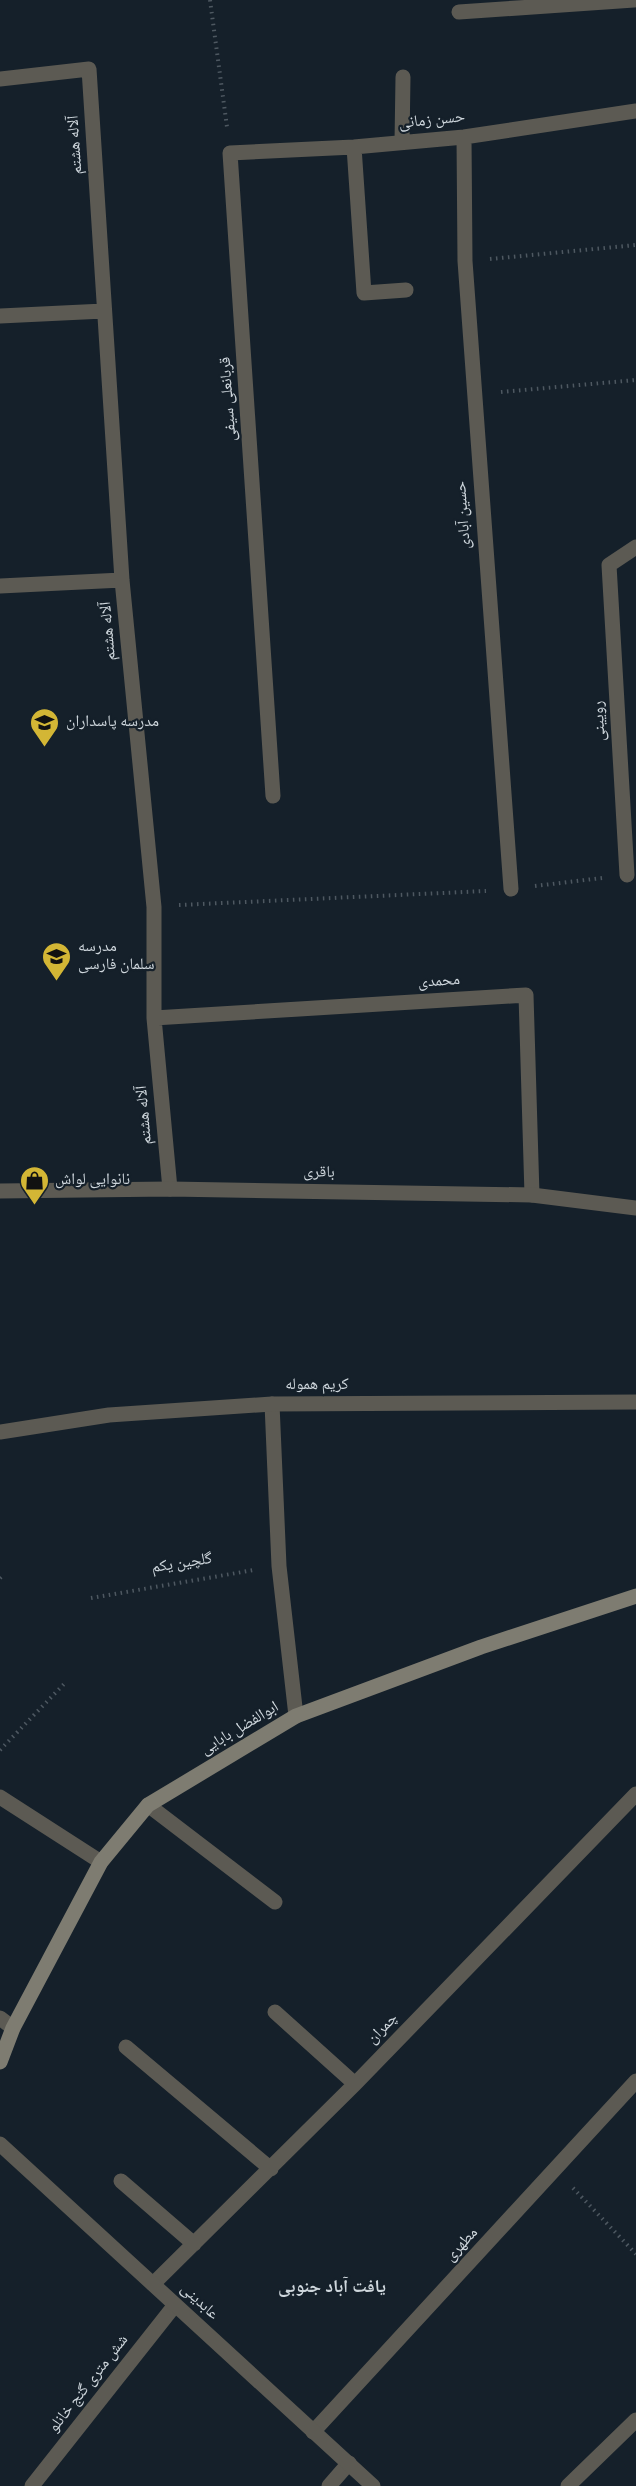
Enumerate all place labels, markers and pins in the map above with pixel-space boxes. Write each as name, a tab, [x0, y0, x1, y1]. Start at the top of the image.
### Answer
school or university icon: مدرسه پاسداران	[29, 706, 61, 748]
place label: مدرسه پاسداران	[66, 709, 159, 736]
place label: مدرسه سلمان فارسی	[78, 934, 154, 979]
school or university icon: مدرسه سلمان فارسی	[41, 940, 73, 982]
shop icon: نانوایی لواش	[18, 1164, 50, 1206]
place label: نانوایی لواش	[55, 1167, 130, 1194]

